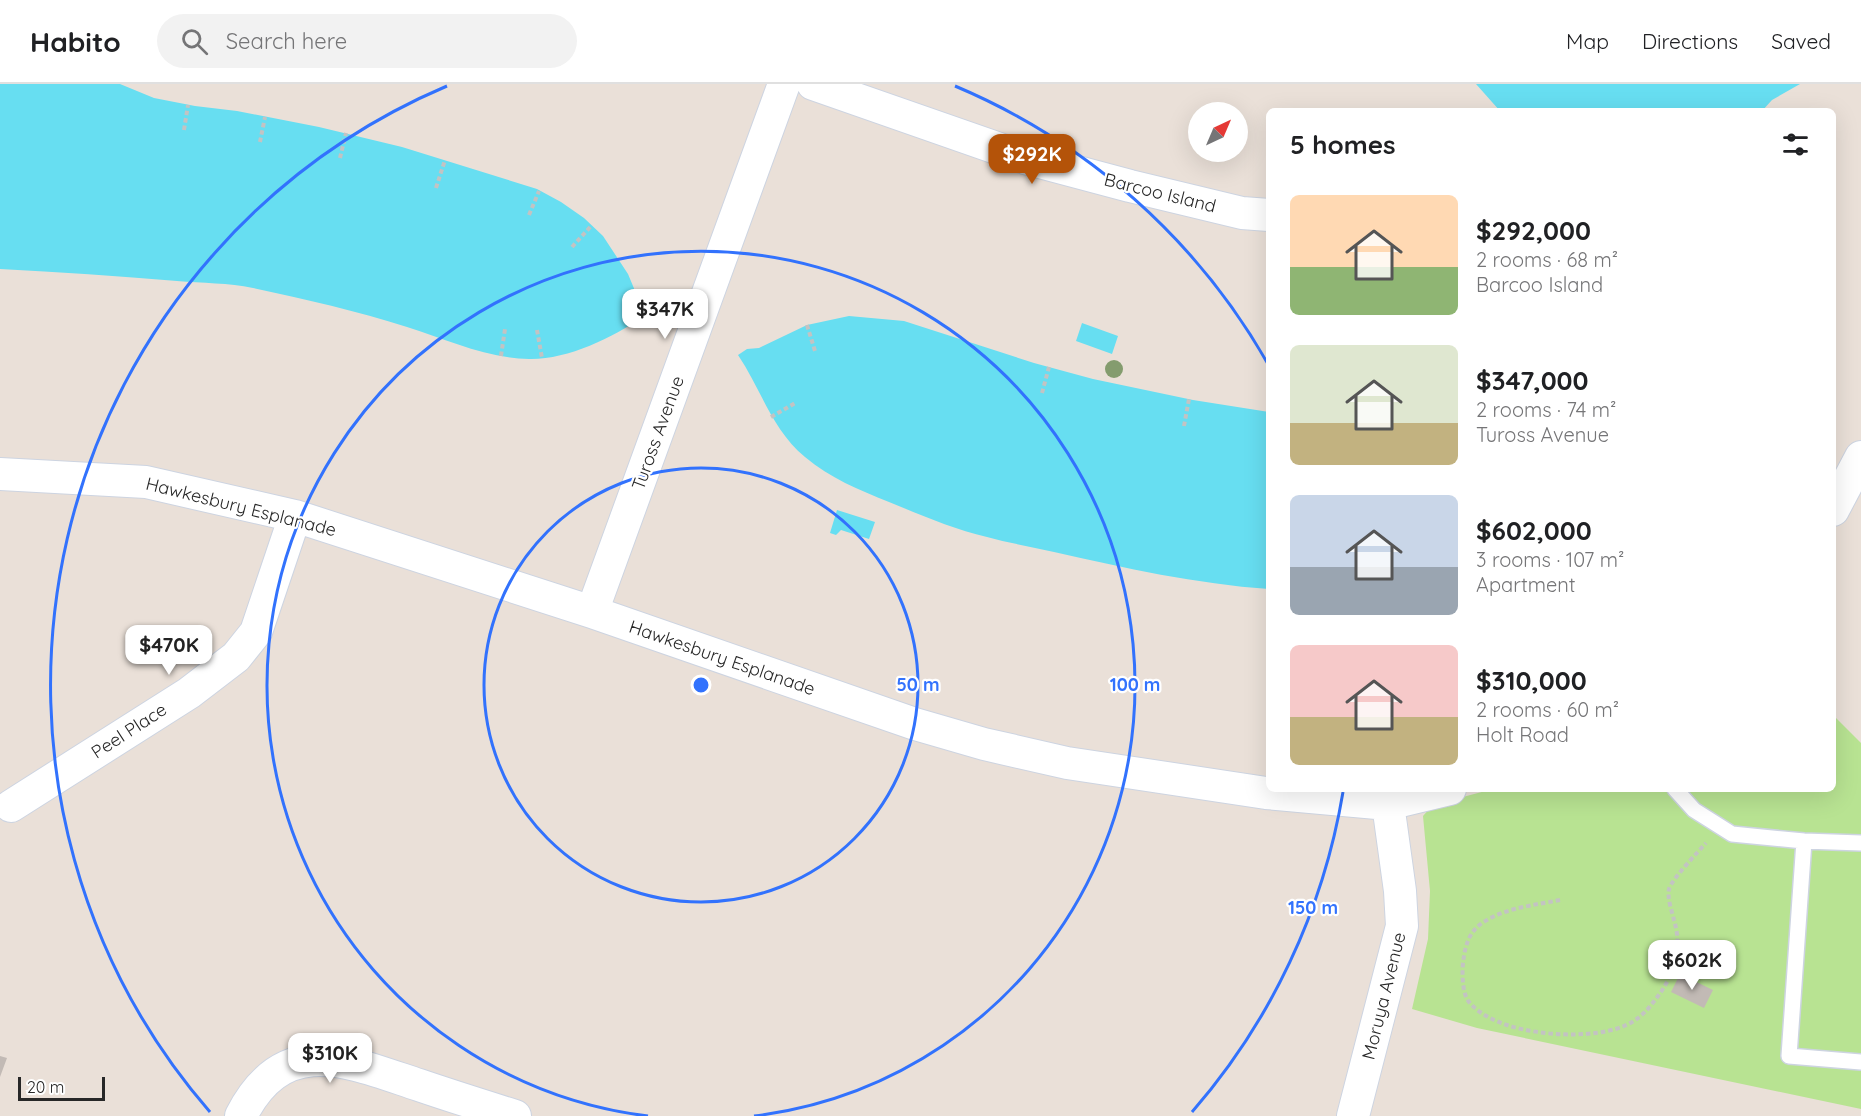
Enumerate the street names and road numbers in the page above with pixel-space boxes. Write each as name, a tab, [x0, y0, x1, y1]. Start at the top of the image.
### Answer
street label: Barcoo Island	[1102, 168, 1218, 218]
street label: Tuross Avenue	[626, 373, 689, 493]
street label: Hawkesbury Esplanade	[144, 472, 339, 541]
street label: Hawkesbury Esplanade	[626, 615, 818, 700]
street label: Peel Place	[87, 698, 171, 763]
street label: Moruya Avenue	[1357, 930, 1410, 1062]

